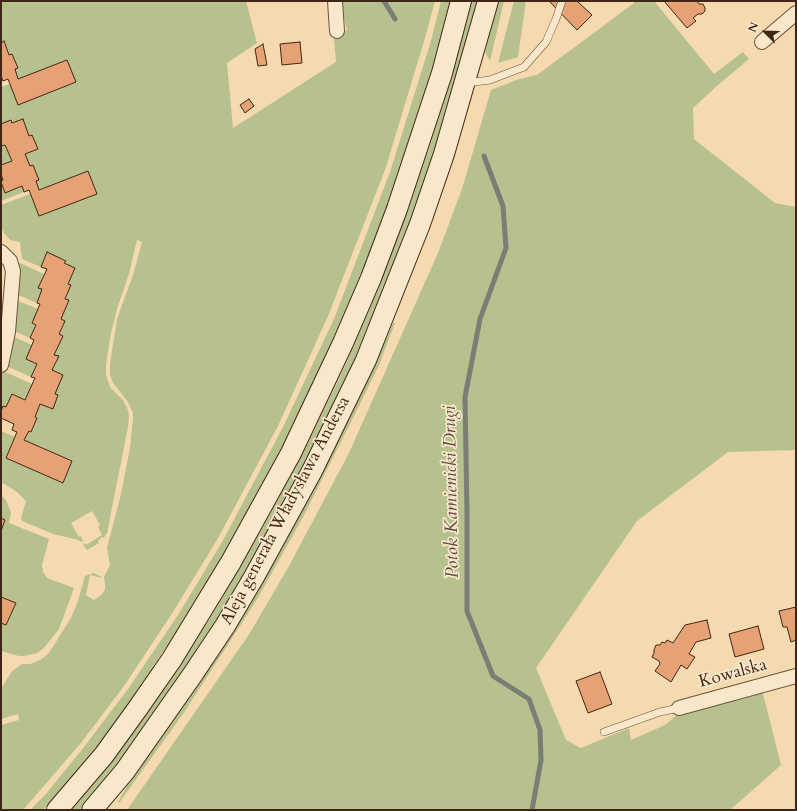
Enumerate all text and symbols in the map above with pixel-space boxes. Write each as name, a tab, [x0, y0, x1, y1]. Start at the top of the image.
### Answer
north arrow	[745, 12, 785, 52]
text: N	[745, 20, 762, 34]
street label: Aleja generała Władysława Andersa	[217, 393, 355, 629]
water label: Potok Kamienicki Drugi	[440, 405, 464, 579]
street label: Kowalska	[697, 655, 769, 693]

